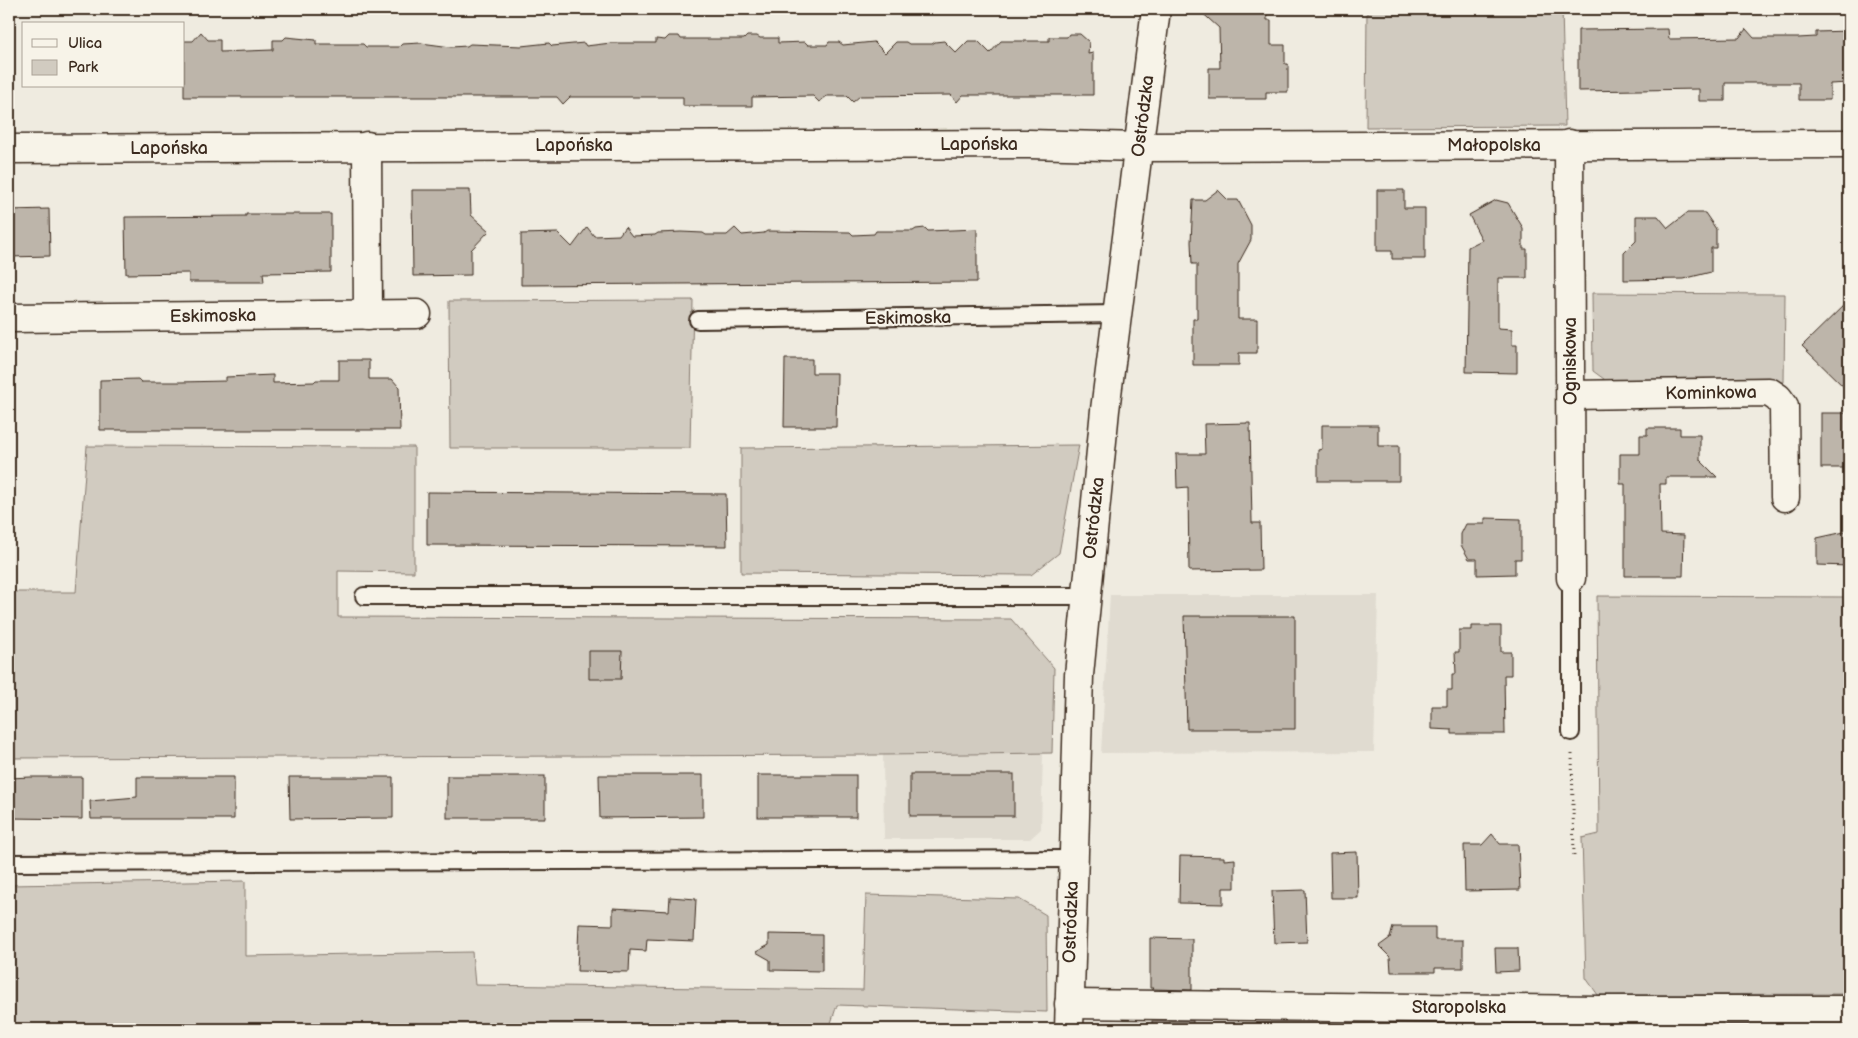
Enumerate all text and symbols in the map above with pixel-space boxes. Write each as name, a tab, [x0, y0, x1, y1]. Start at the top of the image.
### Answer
legend	[22, 22, 185, 88]
text: Ulica	[68, 34, 102, 53]
text: Park	[68, 58, 99, 77]
street label: Ostródzka	[1128, 74, 1158, 158]
street label: Lapońska	[940, 134, 1018, 155]
street label: Lapońska	[535, 135, 613, 156]
street label: Małopolska	[1447, 135, 1541, 156]
street label: Lapońska	[130, 138, 208, 159]
street label: Eskimoska	[170, 305, 256, 327]
street label: Eskimoska	[865, 307, 951, 329]
street label: Ogniskowa	[1560, 317, 1581, 405]
street label: Kominkowa	[1665, 382, 1757, 404]
street label: Ostródzka	[1079, 476, 1109, 560]
street label: Ostródzka	[1059, 881, 1083, 963]
street label: Staropolska	[1412, 997, 1506, 1018]

